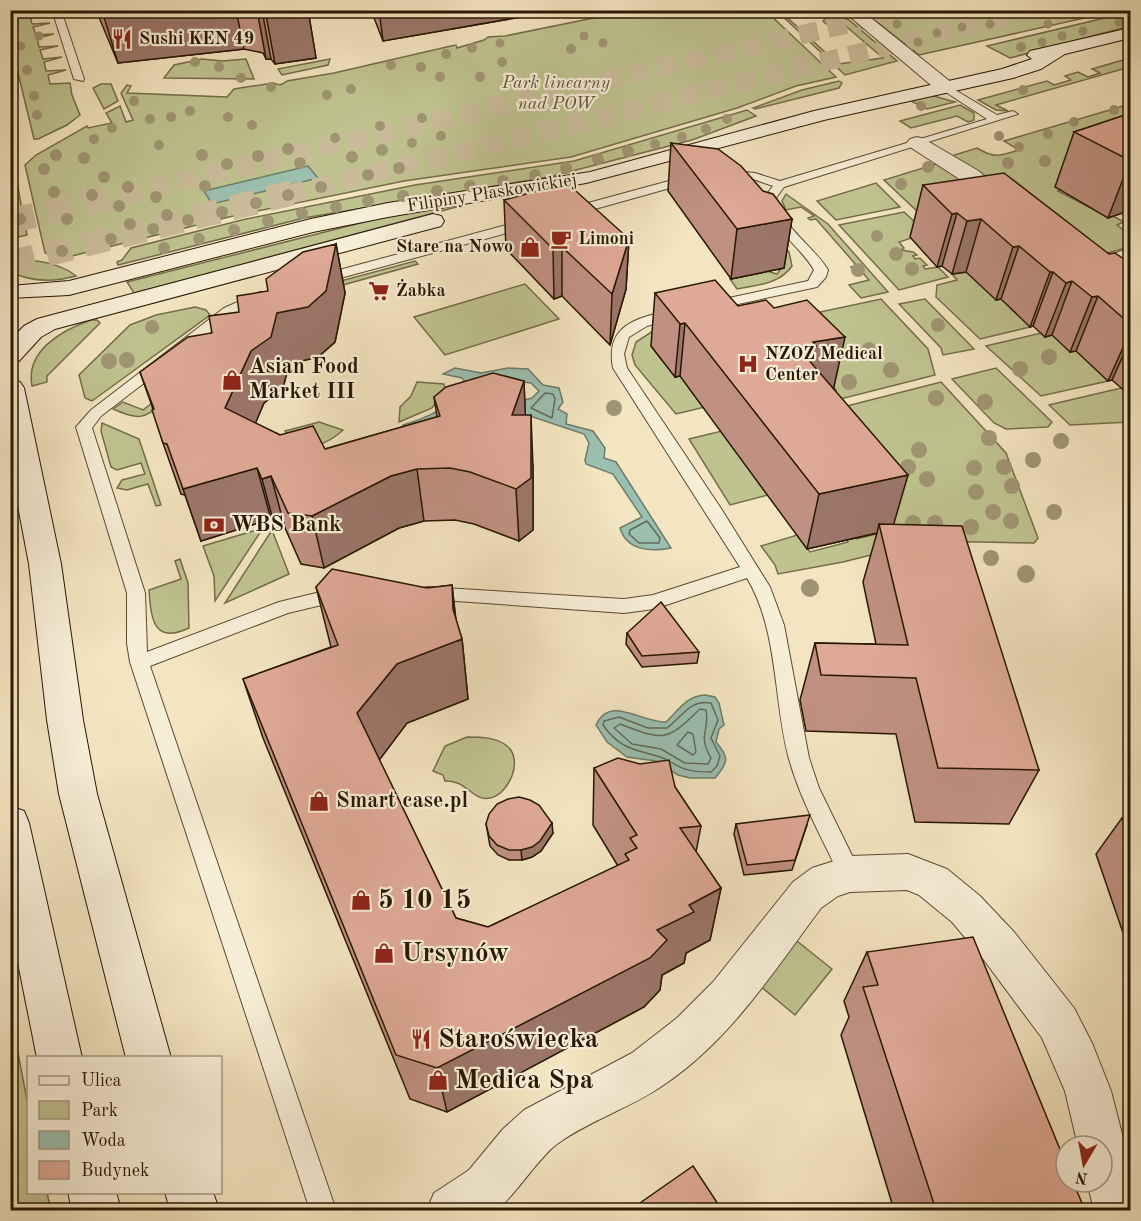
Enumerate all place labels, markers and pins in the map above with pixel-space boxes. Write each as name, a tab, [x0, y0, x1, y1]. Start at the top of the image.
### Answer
restaurant icon: Sushi KEN 49	[110, 27, 134, 51]
place label: Sushi KEN 49	[139, 30, 254, 48]
cafe icon: Limoni	[549, 227, 573, 251]
place label: Limoni	[578, 230, 634, 248]
shop icon: Stare na Nowo	[518, 235, 542, 259]
place label: Stare na Nowo	[396, 238, 513, 256]
supermarket icon: Żabka	[367, 279, 391, 303]
place label: Żabka	[396, 279, 446, 300]
place label: NZOZ Medical Center	[765, 345, 883, 384]
hospital icon: NZOZ Medical Center	[736, 352, 760, 376]
place label: Asian Food Market III	[249, 356, 359, 403]
shop icon: Asian Food Market III	[220, 368, 244, 392]
bank icon: WBS Bank	[202, 513, 226, 537]
place label: WBS Bank	[231, 514, 341, 536]
shop icon: Smart case.pl	[307, 789, 331, 813]
place label: Smart case.pl	[336, 790, 469, 812]
place label: 5 10 15	[378, 887, 471, 914]
shop icon: 5 10 15	[349, 888, 373, 912]
place label: Ursynów	[401, 940, 509, 967]
shop icon: Ursynów	[372, 941, 396, 965]
place label: Staroświecka	[438, 1026, 599, 1053]
restaurant icon: Staroświecka	[409, 1027, 433, 1051]
place label: Medica Spa	[455, 1067, 594, 1094]
shop icon: Medica Spa	[426, 1068, 450, 1092]

